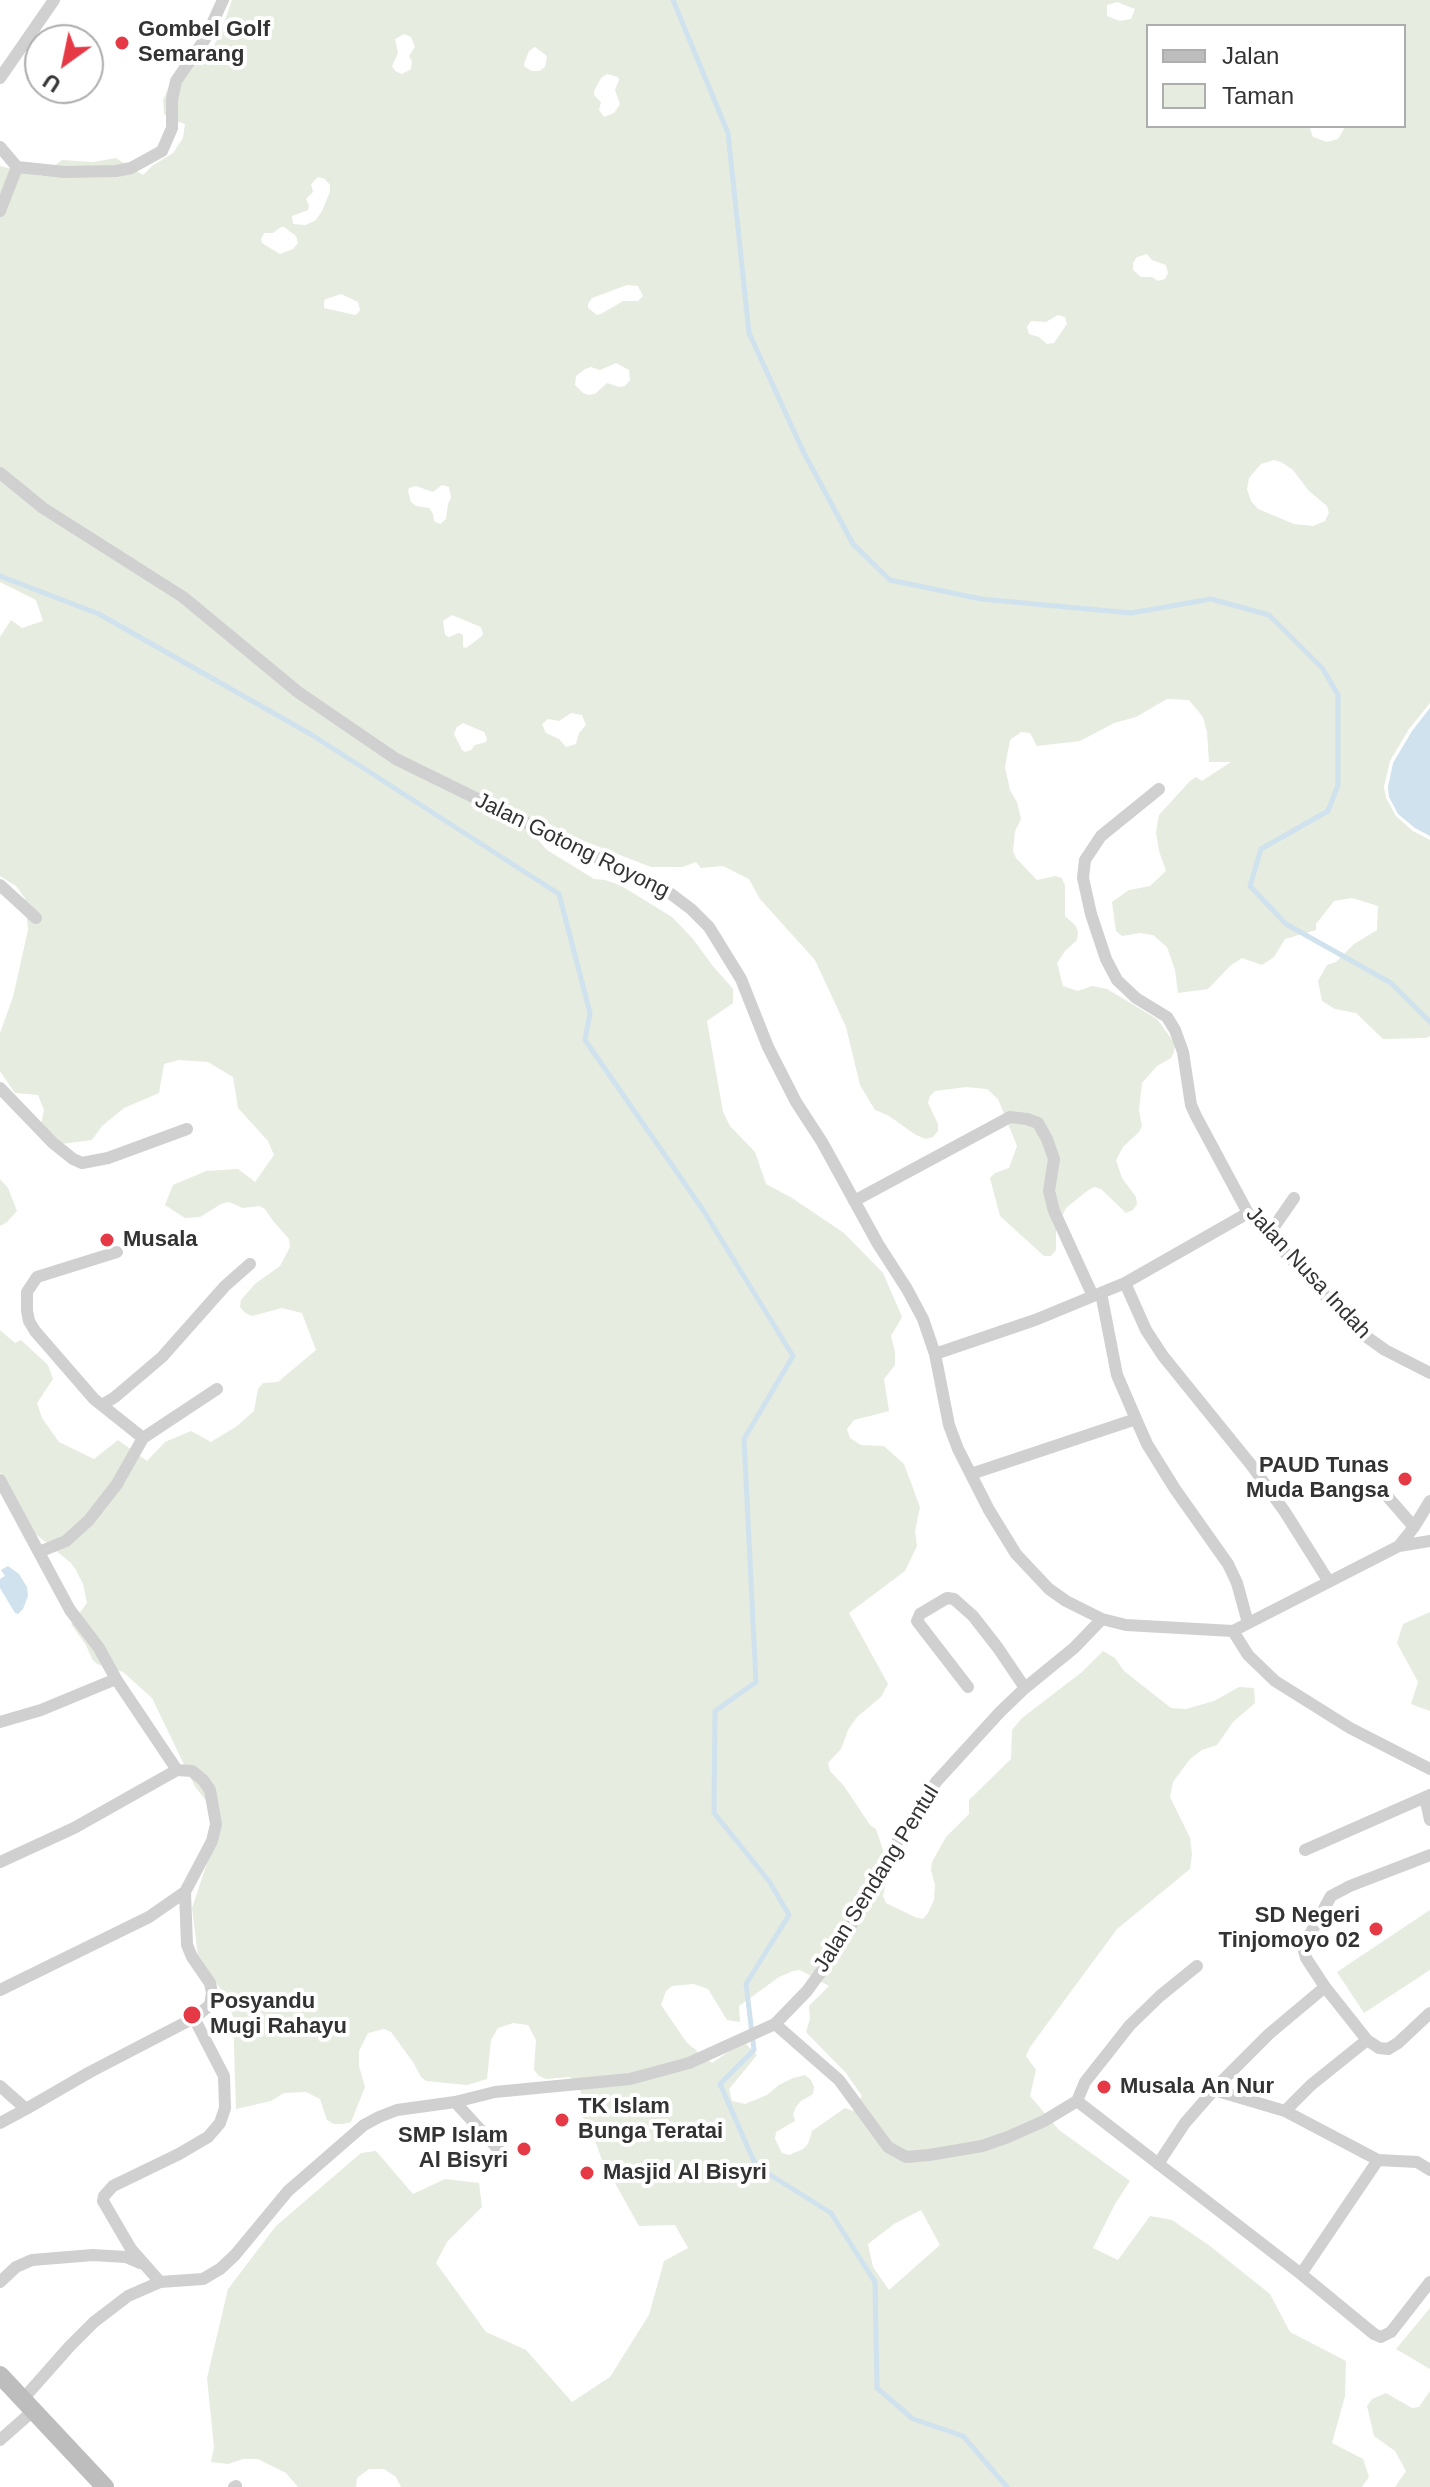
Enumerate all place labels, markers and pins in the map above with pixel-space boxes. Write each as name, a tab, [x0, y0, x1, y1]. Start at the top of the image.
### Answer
place label: Gombel Golf Semarang	[138, 17, 270, 68]
marker: Gombel Golf Semarang	[113, 34, 131, 52]
place label: Musala	[123, 1227, 198, 1253]
marker: Musala	[98, 1231, 116, 1249]
place label: PAUD Tunas Muda Bangsa	[1246, 1453, 1389, 1504]
marker: PAUD Tunas Muda Bangsa	[1396, 1470, 1414, 1488]
place label: SD Negeri Tinjomoyo 02	[1219, 1903, 1360, 1954]
marker: SD Negeri Tinjomoyo 02	[1367, 1920, 1385, 1938]
place label: Posyandu Mugi Rahayu	[210, 1989, 347, 2040]
marker: Posyandu Mugi Rahayu	[181, 2004, 203, 2026]
place label: Musala An Nur	[1120, 2074, 1274, 2100]
marker: Musala An Nur	[1095, 2078, 1113, 2096]
place label: TK Islam Bunga Teratai	[578, 2094, 723, 2146]
marker: TK Islam Bunga Teratai	[553, 2111, 571, 2129]
place label: SMP Islam Al Bisyri	[398, 2123, 508, 2174]
marker: SMP Islam Al Bisyri	[515, 2140, 533, 2158]
place label: Masjid Al Bisyri	[603, 2160, 767, 2186]
marker: Masjid Al Bisyri	[578, 2164, 596, 2182]

